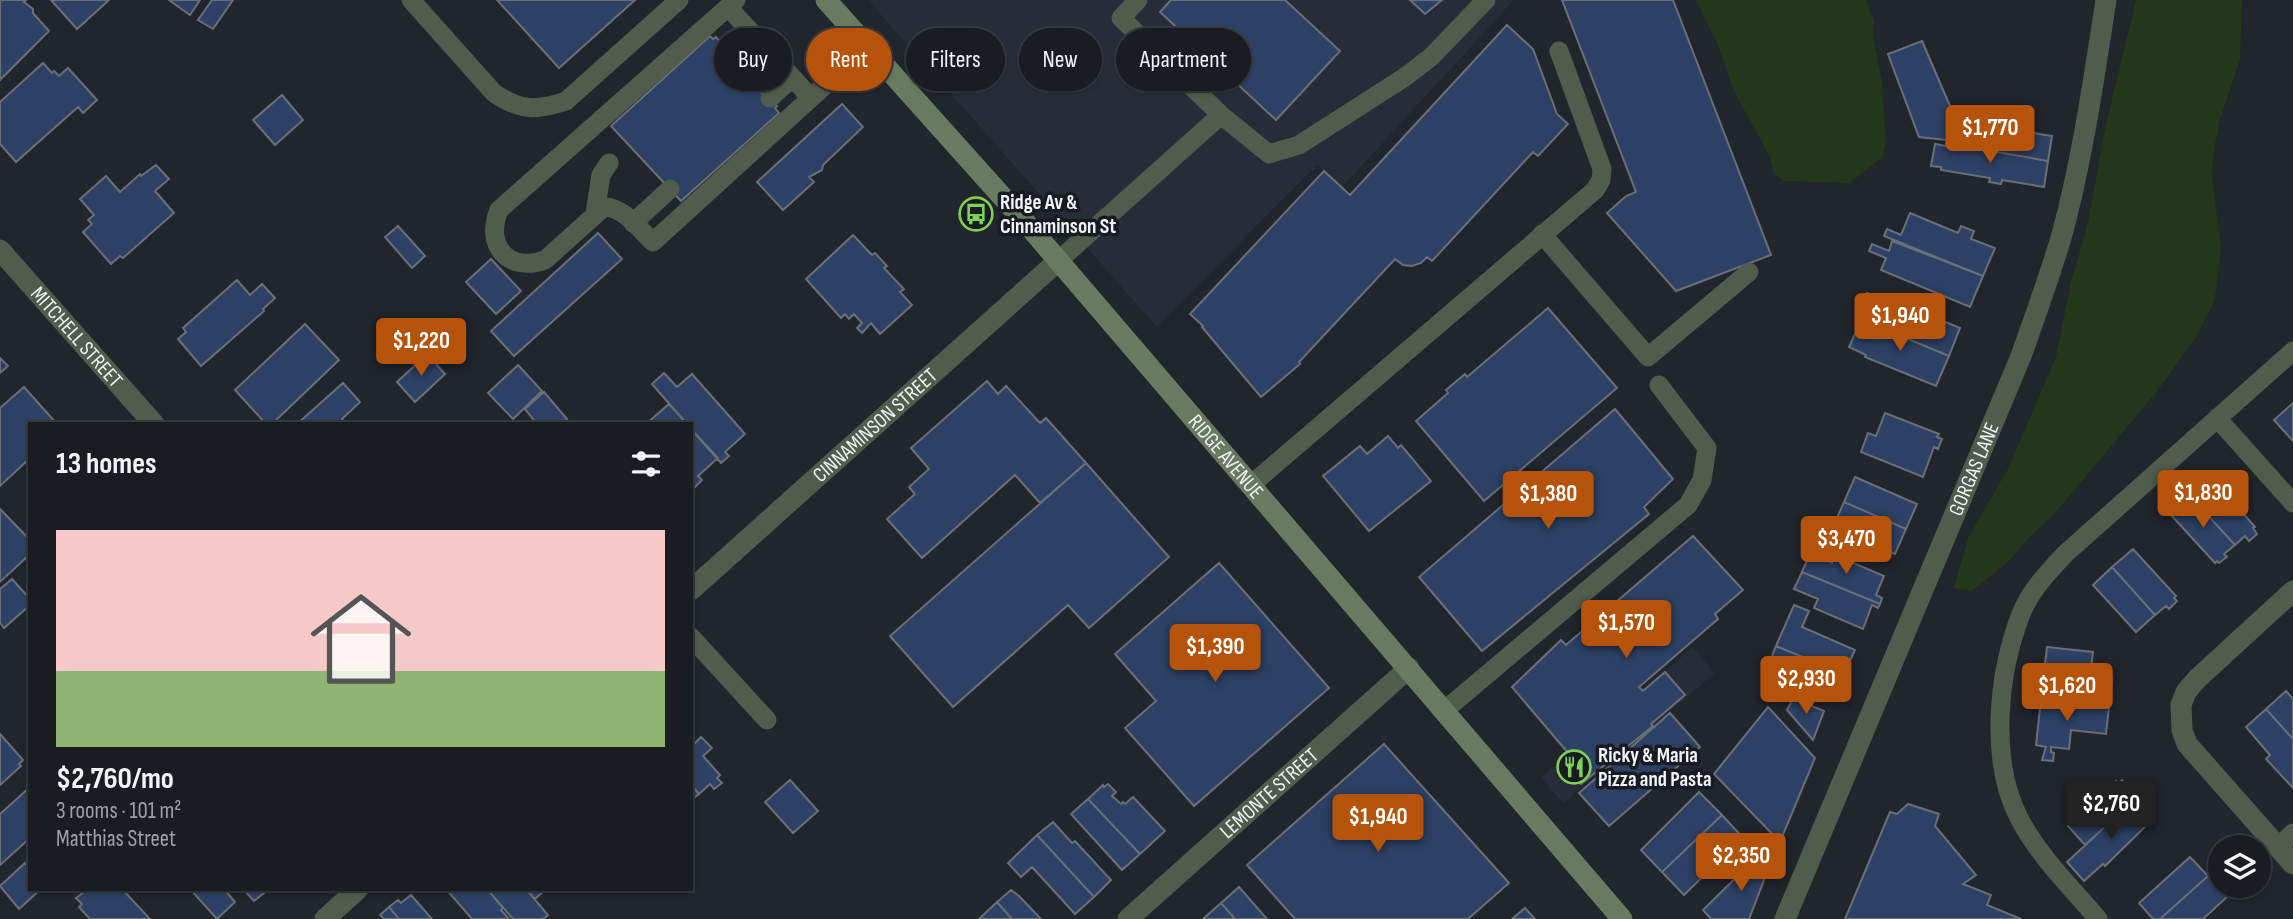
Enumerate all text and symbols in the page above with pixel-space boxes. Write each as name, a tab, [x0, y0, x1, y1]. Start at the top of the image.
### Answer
chip: Buy	[714, 28, 792, 91]
chip: Rent	[806, 28, 892, 91]
chip: Filters	[906, 28, 1005, 91]
chip: New	[1019, 28, 1102, 91]
chip: Apartment	[1116, 28, 1251, 91]
pin: $1,770	[1933, 106, 2047, 165]
text: $1,770	[1962, 114, 2018, 142]
place label: Ridge Av & Cinnaminson St	[1000, 190, 1116, 239]
bus stop icon: Ridge Av & Cinnaminson St	[957, 195, 995, 233]
street label: MITCHELL STREET	[26, 281, 128, 393]
pin: $1,940	[1843, 294, 1957, 353]
text: $1,940	[1870, 302, 1930, 330]
pin: $1,220	[364, 318, 478, 378]
text: $1,220	[392, 327, 450, 355]
street label: CINNAMINSON STREET	[808, 363, 943, 487]
street label: RIDGE AVENUE	[1183, 409, 1269, 504]
street label: GORGAS LANE	[1943, 419, 2004, 519]
icon: filters	[627, 445, 665, 483]
text: 13 homes	[56, 446, 157, 482]
pin: $1,830	[2146, 470, 2260, 530]
pin: $1,380	[1491, 472, 1605, 531]
text: $1,830	[2174, 479, 2232, 507]
text: $1,380	[1519, 480, 1577, 508]
pin: $3,470	[1789, 516, 1903, 576]
text: $3,470	[1817, 525, 1875, 553]
icon: home	[298, 576, 424, 702]
pin: $1,570	[1569, 600, 1683, 660]
text: $1,570	[1597, 609, 1655, 637]
pin: $1,390	[1158, 624, 1272, 684]
text: $1,390	[1186, 633, 1244, 661]
pin: $2,930	[1749, 656, 1863, 716]
pin: $1,620	[2010, 664, 2124, 723]
text: $2,930	[1776, 665, 1836, 693]
text: $1,620	[2038, 672, 2096, 700]
street label: LEMONTE STREET	[1215, 742, 1324, 844]
place label: Ricky & Maria Pizza and Pasta	[1598, 743, 1712, 792]
restaurant icon: Ricky & Maria Pizza and Pasta	[1555, 748, 1593, 786]
text: $2,760/mo	[56, 761, 174, 797]
pin: $2,760	[2054, 782, 2168, 841]
text: $2,760	[2082, 790, 2140, 818]
pin: $1,940	[1321, 794, 1435, 854]
text: 3 rooms · 101 m²	[56, 797, 181, 825]
text: $1,940	[1348, 803, 1408, 831]
text: Matthias Street	[56, 825, 176, 853]
pin: $2,350	[1684, 834, 1798, 893]
map controls	[2208, 835, 2271, 898]
button: layers	[2208, 835, 2271, 898]
text: $2,350	[1712, 842, 1770, 870]

